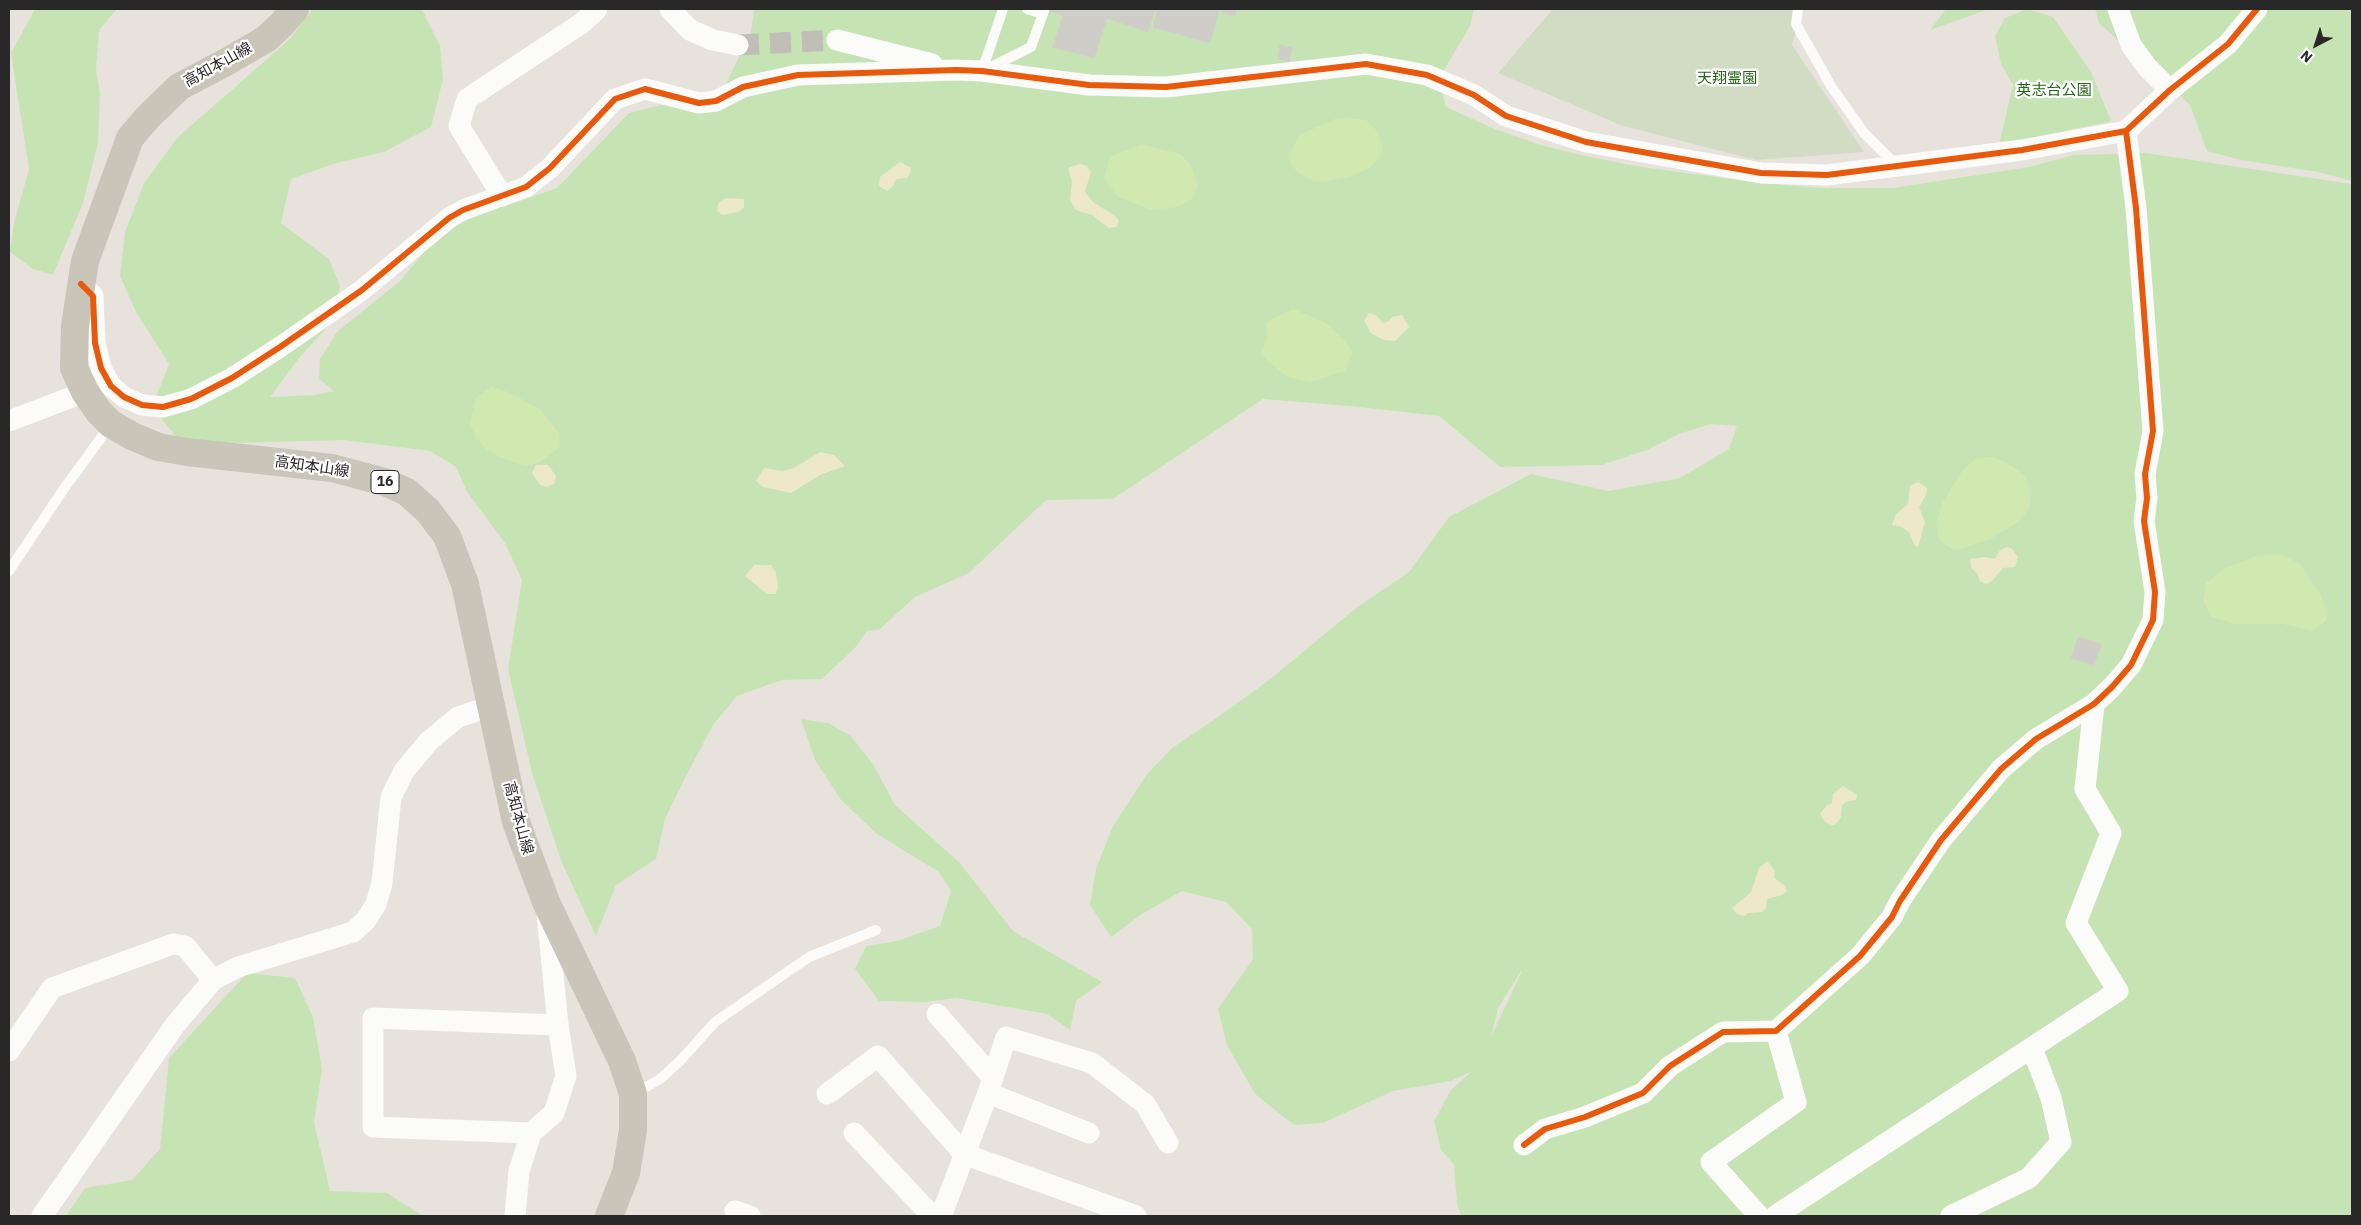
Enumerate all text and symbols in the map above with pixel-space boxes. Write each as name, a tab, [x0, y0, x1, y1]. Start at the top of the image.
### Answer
north arrow	[2291, 20, 2341, 70]
street label: 高知本山線	[181, 39, 255, 91]
text: N	[2297, 46, 2316, 67]
park label: 天翔霊園	[1697, 70, 1757, 88]
park label: 英志台公園	[2017, 82, 2091, 100]
street label: 高知本山線	[274, 453, 350, 481]
road number: 16	[371, 471, 399, 494]
street label: 高知本山線	[500, 779, 536, 857]

